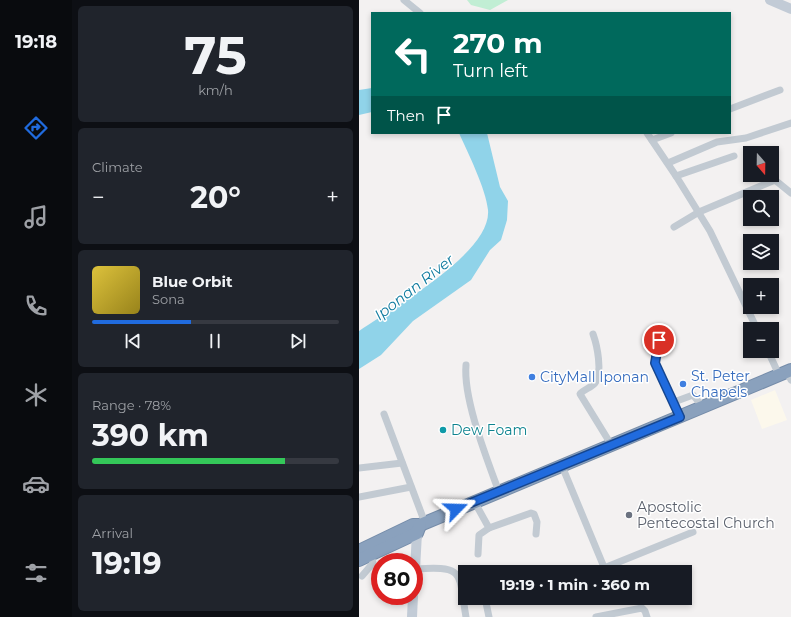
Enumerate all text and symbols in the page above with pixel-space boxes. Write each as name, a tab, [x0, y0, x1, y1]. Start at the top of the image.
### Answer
text: 75	[184, 24, 247, 87]
text: 270 m	[453, 26, 543, 60]
icon: left	[387, 28, 439, 80]
text: 19:18	[15, 31, 57, 53]
text: Turn left	[453, 60, 528, 82]
text: km/h	[198, 82, 233, 98]
icon: arrive	[433, 104, 455, 126]
text: Then	[387, 106, 425, 125]
icon: directions	[22, 114, 50, 142]
north arrow	[743, 146, 779, 182]
map controls	[743, 146, 779, 358]
text: Climate	[92, 159, 143, 175]
text: 20°	[190, 179, 241, 216]
text: −	[92, 184, 105, 211]
text: +	[326, 184, 339, 211]
button: search	[743, 190, 779, 226]
icon: music	[22, 203, 50, 231]
button: layers	[743, 234, 779, 270]
water label: Iponan River	[370, 249, 459, 324]
text: Blue Orbit	[152, 272, 232, 291]
button: +	[743, 278, 779, 314]
text: Sona	[152, 291, 185, 307]
icon: phone	[22, 292, 50, 320]
button: −	[743, 322, 779, 358]
pin	[642, 323, 676, 357]
icon: arrive	[648, 329, 670, 351]
icon: previous	[122, 330, 144, 352]
icon: pause	[204, 330, 226, 352]
icon: next	[287, 330, 309, 352]
place label: St. Peter Chapels	[691, 367, 750, 401]
place label: CityMall Iponan	[540, 368, 649, 386]
marker: CityMall Iponan	[527, 372, 537, 382]
marker: St. Peter Chapels	[678, 379, 688, 389]
icon: climate	[22, 381, 50, 409]
text: Range · 78%	[92, 397, 171, 413]
text: 390 km	[92, 417, 209, 454]
place label: Dew Foam	[451, 421, 527, 439]
marker: Dew Foam	[438, 425, 448, 435]
icon: car	[22, 470, 50, 498]
position arrow	[435, 488, 477, 530]
place label: Apostolic Pentecostal Church	[637, 498, 775, 532]
marker: Apostolic Pentecostal Church	[624, 510, 634, 520]
text: Arrival	[92, 525, 133, 541]
text: 19:19	[92, 545, 162, 582]
speed limit sign: 80	[371, 553, 423, 605]
icon: filters	[22, 559, 50, 587]
text: 19:19 · 1 min · 360 m	[500, 575, 650, 594]

